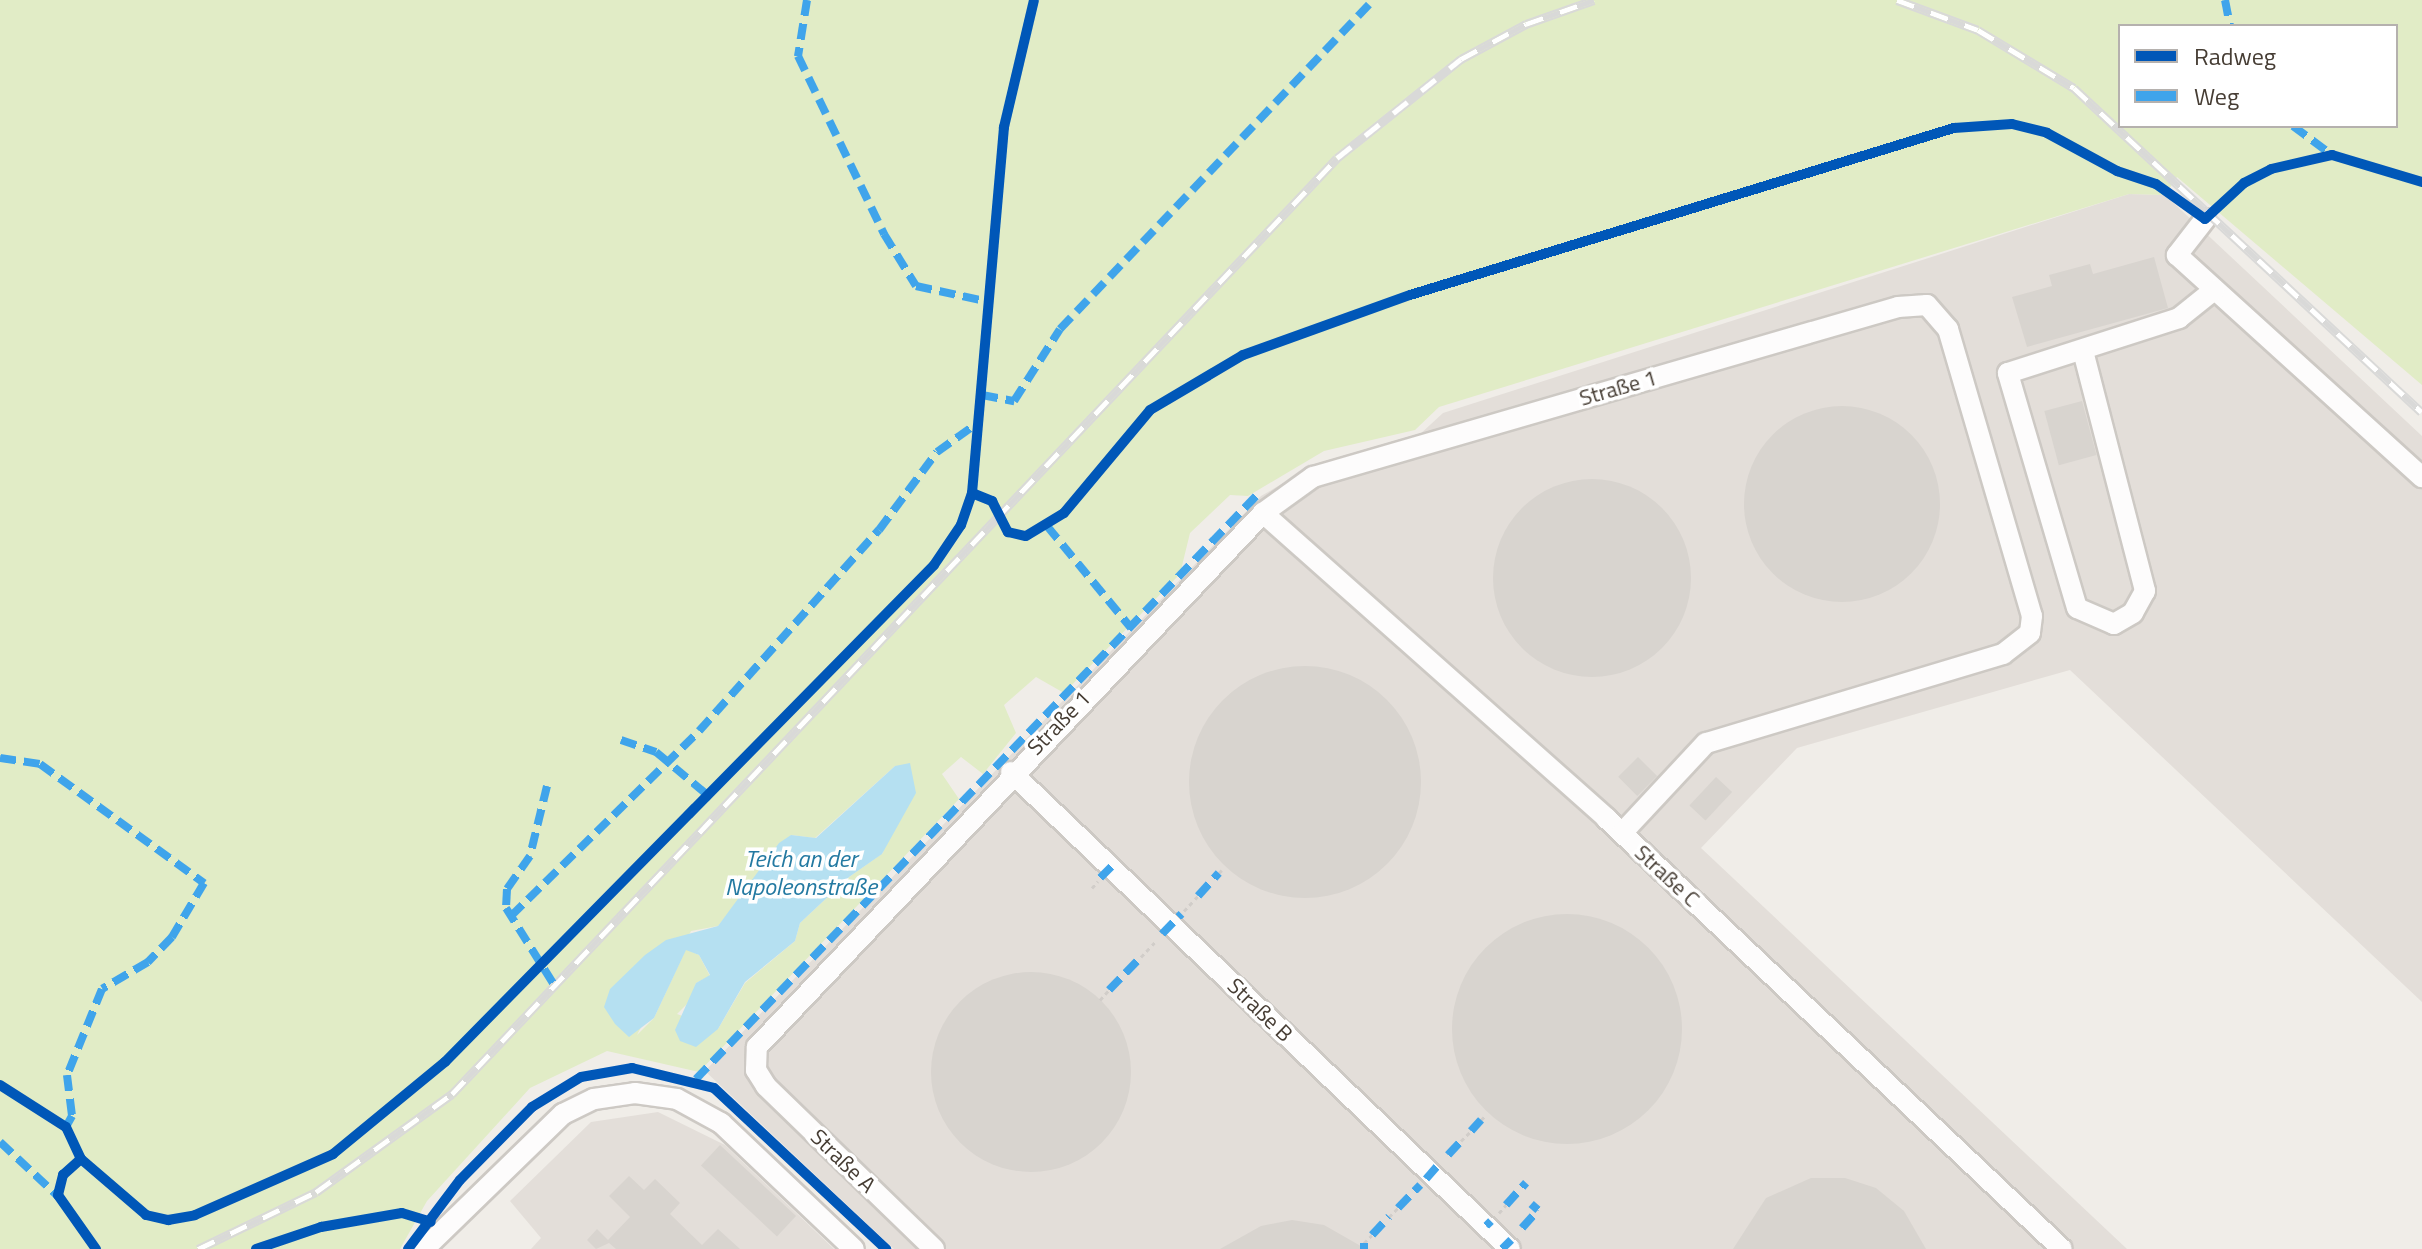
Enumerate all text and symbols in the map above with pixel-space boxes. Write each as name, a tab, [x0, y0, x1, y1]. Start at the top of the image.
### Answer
legend	[2118, 24, 2398, 128]
text: Radweg	[2194, 38, 2276, 74]
text: Weg	[2194, 78, 2239, 114]
street label: Straße 1	[1576, 364, 1660, 412]
street label: Straße 1	[1022, 685, 1096, 761]
street label: Straße C	[1629, 840, 1705, 912]
water label: Teich an der Napoleonstraße	[725, 845, 877, 901]
street label: Straße B	[1222, 973, 1298, 1047]
street label: Straße A	[805, 1124, 881, 1198]

